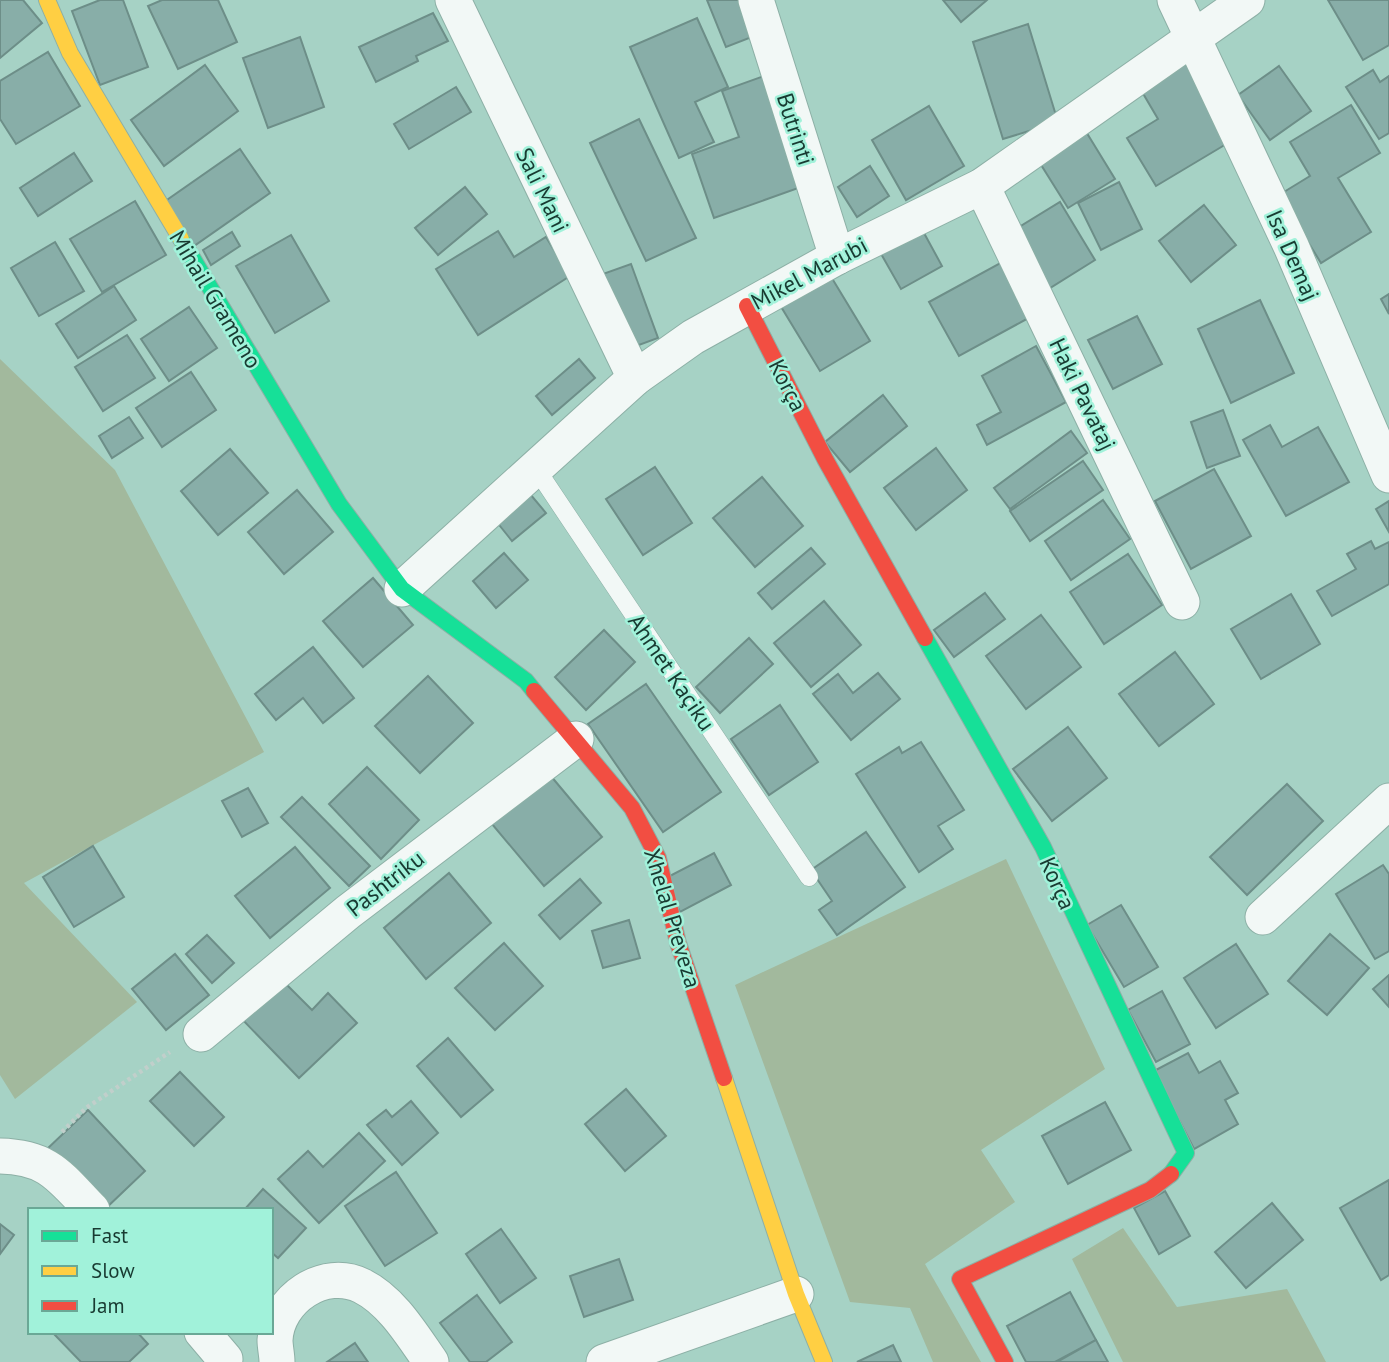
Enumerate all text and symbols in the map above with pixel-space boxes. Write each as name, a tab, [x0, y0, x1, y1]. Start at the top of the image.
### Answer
street label: Butrinti	[771, 89, 821, 169]
street label: Sali Mani	[510, 143, 576, 237]
street label: Isa Demaj	[1260, 205, 1326, 305]
street label: Mihail Grameno	[163, 225, 269, 373]
street label: Mikel Marubi	[746, 230, 872, 316]
street label: Haki Pavataj	[1043, 333, 1123, 455]
street label: Korça	[763, 354, 813, 416]
street label: Ahmet Kaçiku	[622, 608, 722, 736]
street label: Pashtriku	[340, 844, 430, 922]
street label: Xhelal Preveza	[638, 845, 708, 991]
street label: Korça	[1034, 852, 1082, 914]
legend	[28, 1208, 273, 1334]
text: Fast	[91, 1222, 128, 1249]
text: Slow	[91, 1257, 135, 1284]
text: Jam	[90, 1292, 125, 1319]

